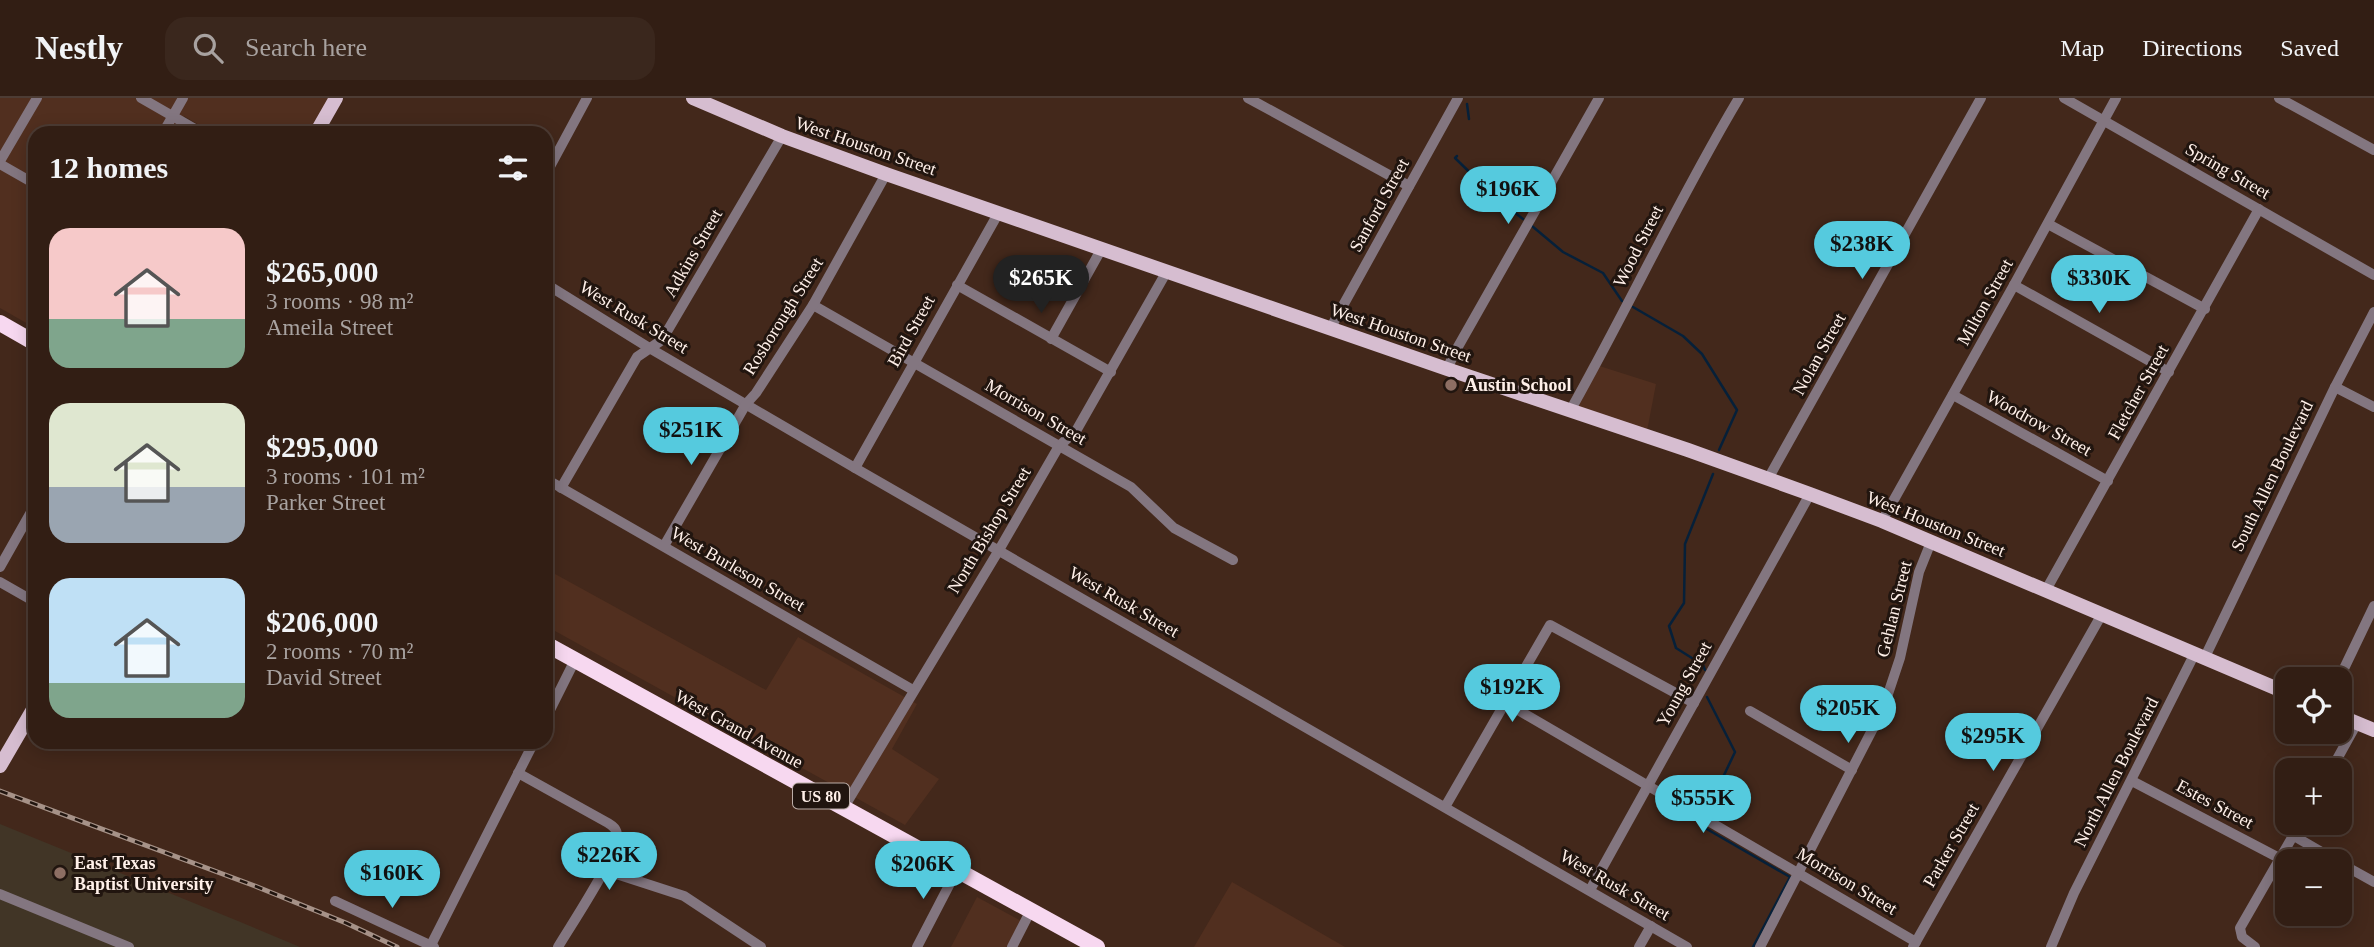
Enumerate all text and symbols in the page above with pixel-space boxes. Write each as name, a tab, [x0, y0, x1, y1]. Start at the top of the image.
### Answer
search box	[165, 17, 655, 80]
icon: search	[189, 29, 227, 67]
text: Nestly	[35, 30, 123, 66]
text: Search here	[245, 33, 367, 62]
text: Map	[2060, 35, 2104, 61]
text: Directions	[2142, 35, 2242, 61]
text: Saved	[2280, 35, 2339, 61]
street label: West Houston Street	[793, 113, 939, 179]
street label: Spring Street	[2182, 139, 2274, 203]
icon: filters	[494, 149, 532, 187]
text: 12 homes	[49, 151, 168, 184]
street label: Sanford Street	[1345, 155, 1413, 255]
pin: $196K	[1459, 166, 1557, 226]
text: $196K	[1476, 176, 1540, 201]
street label: Wood Street	[1609, 202, 1667, 290]
street label: Adkins Street	[660, 205, 726, 301]
pin: $238K	[1813, 222, 1911, 281]
text: $238K	[1830, 231, 1894, 256]
street label: Rosborough Street	[739, 254, 827, 378]
text: $265,000	[266, 255, 379, 288]
street label: Milton Street	[1953, 255, 2017, 349]
icon: home	[105, 256, 189, 340]
pin: $265K	[992, 256, 1090, 315]
pin: $330K	[2050, 256, 2148, 315]
text: $265K	[1009, 265, 1073, 290]
text: $330K	[2067, 265, 2131, 290]
street label: West Rusk Street	[576, 277, 692, 357]
text: 3 rooms · 98 m²	[266, 289, 413, 314]
street label: Bird Street	[883, 292, 939, 370]
street label: West Houston Street	[1328, 300, 1474, 366]
street label: Nolan Street	[1788, 310, 1850, 398]
text: Ameila Street	[266, 315, 393, 340]
street label: Fletcher Street	[2104, 341, 2172, 443]
street label: Morrison Street	[982, 375, 1090, 449]
place label: Austin School	[1465, 375, 1572, 395]
marker: Austin School	[1443, 377, 1459, 393]
street label: Woodrow Street	[1983, 386, 2095, 460]
street label: South Allen Boulevard	[2227, 397, 2317, 555]
pin: $251K	[642, 408, 740, 467]
text: $251K	[659, 417, 723, 442]
text: $295,000	[266, 430, 379, 463]
icon: home	[105, 431, 189, 515]
street label: North Bishop Street	[943, 463, 1035, 597]
text: 3 rooms · 101 m²	[266, 464, 425, 489]
street label: West Houston Street	[1864, 487, 2008, 561]
text: Parker Street	[266, 490, 385, 515]
street label: West Burleson Street	[667, 522, 809, 616]
street label: Gehlan Street	[1872, 559, 1916, 659]
street label: West Rusk Street	[1066, 562, 1182, 642]
text: $206,000	[266, 605, 379, 638]
icon: home	[105, 606, 189, 690]
street label: Young Street	[1653, 638, 1715, 730]
text: 2 rooms · 70 m²	[266, 639, 413, 664]
pin: $192K	[1463, 664, 1561, 724]
text: David Street	[266, 665, 382, 690]
map controls	[2275, 667, 2352, 926]
button: locate	[2275, 667, 2352, 744]
text: $192K	[1480, 674, 1544, 699]
street label: West Grand Avenue	[672, 686, 806, 772]
pin: $205K	[1799, 686, 1897, 745]
street label: North Allen Boulevard	[2070, 694, 2162, 850]
text: $205K	[1816, 695, 1880, 720]
pin: $295K	[1944, 714, 2042, 773]
text: $295K	[1961, 723, 2025, 748]
button: +	[2275, 758, 2352, 835]
street label: Estes Street	[2173, 775, 2257, 833]
pin: $555K	[1654, 776, 1752, 835]
road number: US 80	[793, 783, 849, 808]
text: $555K	[1671, 785, 1735, 810]
street label: Parker Street	[1919, 800, 1983, 890]
pin: $226K	[560, 832, 658, 892]
text: $226K	[577, 842, 641, 867]
pin: $206K	[874, 842, 972, 901]
street label: Morrison Street	[1793, 843, 1901, 919]
street label: West Rusk Street	[1557, 845, 1673, 925]
button: −	[2275, 849, 2352, 926]
pin: $160K	[343, 850, 441, 910]
text: $206K	[891, 851, 955, 876]
place label: East Texas Baptist University	[74, 853, 214, 894]
text: $160K	[360, 860, 424, 885]
marker: East Texas Baptist University	[52, 865, 68, 881]

